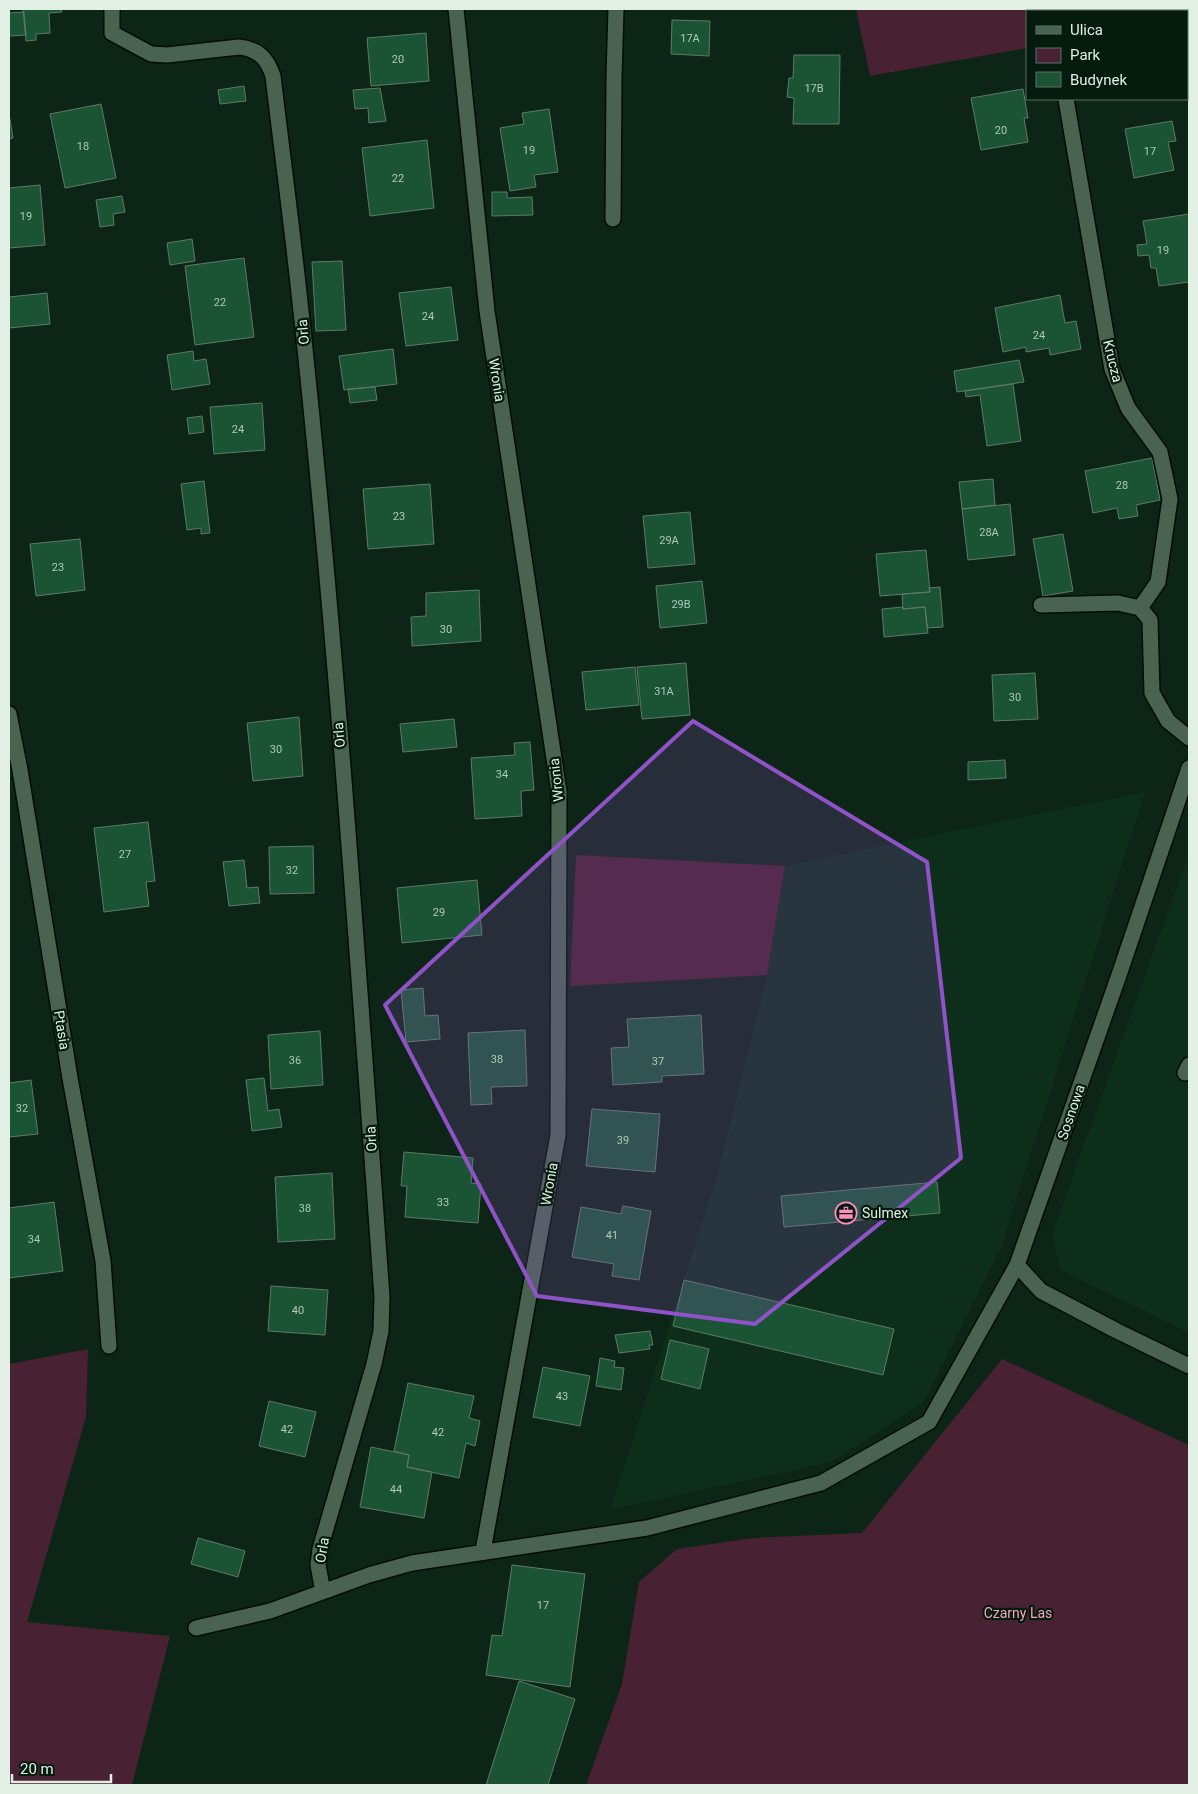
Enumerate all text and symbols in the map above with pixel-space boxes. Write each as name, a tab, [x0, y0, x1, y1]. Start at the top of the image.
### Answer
legend	[1026, 10, 1188, 100]
text: Ulica	[1070, 21, 1103, 39]
house number: 17A	[680, 32, 701, 45]
text: Park	[1070, 46, 1101, 64]
house number: 20	[392, 53, 404, 66]
text: Budynek	[1070, 71, 1127, 89]
house number: 17B	[804, 82, 824, 95]
house number: 20	[995, 124, 1007, 137]
house number: 18	[77, 140, 89, 153]
house number: 19	[523, 144, 535, 157]
house number: 17	[1144, 145, 1156, 158]
house number: 22	[392, 172, 404, 185]
house number: 19	[20, 210, 32, 223]
house number: 19	[1157, 244, 1169, 257]
house number: 22	[214, 296, 226, 309]
house number: 24	[422, 310, 434, 323]
street label: Orla	[294, 319, 312, 345]
house number: 24	[1033, 329, 1045, 342]
street label: Krucza	[1100, 338, 1126, 384]
street label: Wronia	[486, 357, 508, 403]
house number: 24	[232, 423, 244, 436]
house number: 28	[1116, 479, 1128, 492]
house number: 23	[393, 510, 405, 523]
house number: 28A	[979, 526, 1000, 539]
house number: 29A	[659, 534, 680, 547]
house number: 23	[52, 561, 64, 574]
house number: 29B	[671, 598, 691, 611]
house number: 30	[440, 623, 452, 636]
house number: 31A	[654, 685, 675, 698]
house number: 30	[1009, 691, 1021, 704]
street label: Orla	[330, 722, 348, 748]
house number: 30	[270, 743, 282, 756]
street label: Wronia	[546, 757, 566, 803]
house number: 34	[496, 768, 508, 781]
house number: 27	[119, 848, 131, 861]
house number: 32	[286, 864, 298, 877]
house number: 29	[433, 906, 445, 919]
street label: Ptasia	[51, 1009, 73, 1051]
house number: 38	[491, 1053, 503, 1066]
house number: 36	[289, 1054, 301, 1067]
house number: 37	[652, 1055, 664, 1068]
street label: Sosnowa	[1054, 1082, 1088, 1142]
house number: 32	[16, 1102, 28, 1115]
street label: Orla	[362, 1126, 380, 1152]
house number: 39	[617, 1134, 629, 1147]
street label: Wronia	[537, 1161, 561, 1207]
house number: 33	[437, 1196, 449, 1209]
office icon: Sulmex	[834, 1201, 858, 1225]
house number: 38	[299, 1202, 311, 1215]
place label: Sulmex	[862, 1205, 908, 1221]
house number: 41	[606, 1229, 618, 1242]
house number: 34	[28, 1233, 40, 1246]
house number: 40	[292, 1304, 304, 1317]
house number: 43	[556, 1390, 568, 1403]
house number: 42	[281, 1423, 293, 1436]
house number: 42	[432, 1426, 444, 1439]
house number: 44	[390, 1483, 402, 1496]
street label: Orla	[312, 1536, 332, 1564]
house number: 17	[537, 1599, 549, 1612]
park label: Czarny Las	[984, 1605, 1052, 1621]
scale bar	[12, 1752, 111, 1784]
text: 20 m	[20, 1760, 54, 1778]

